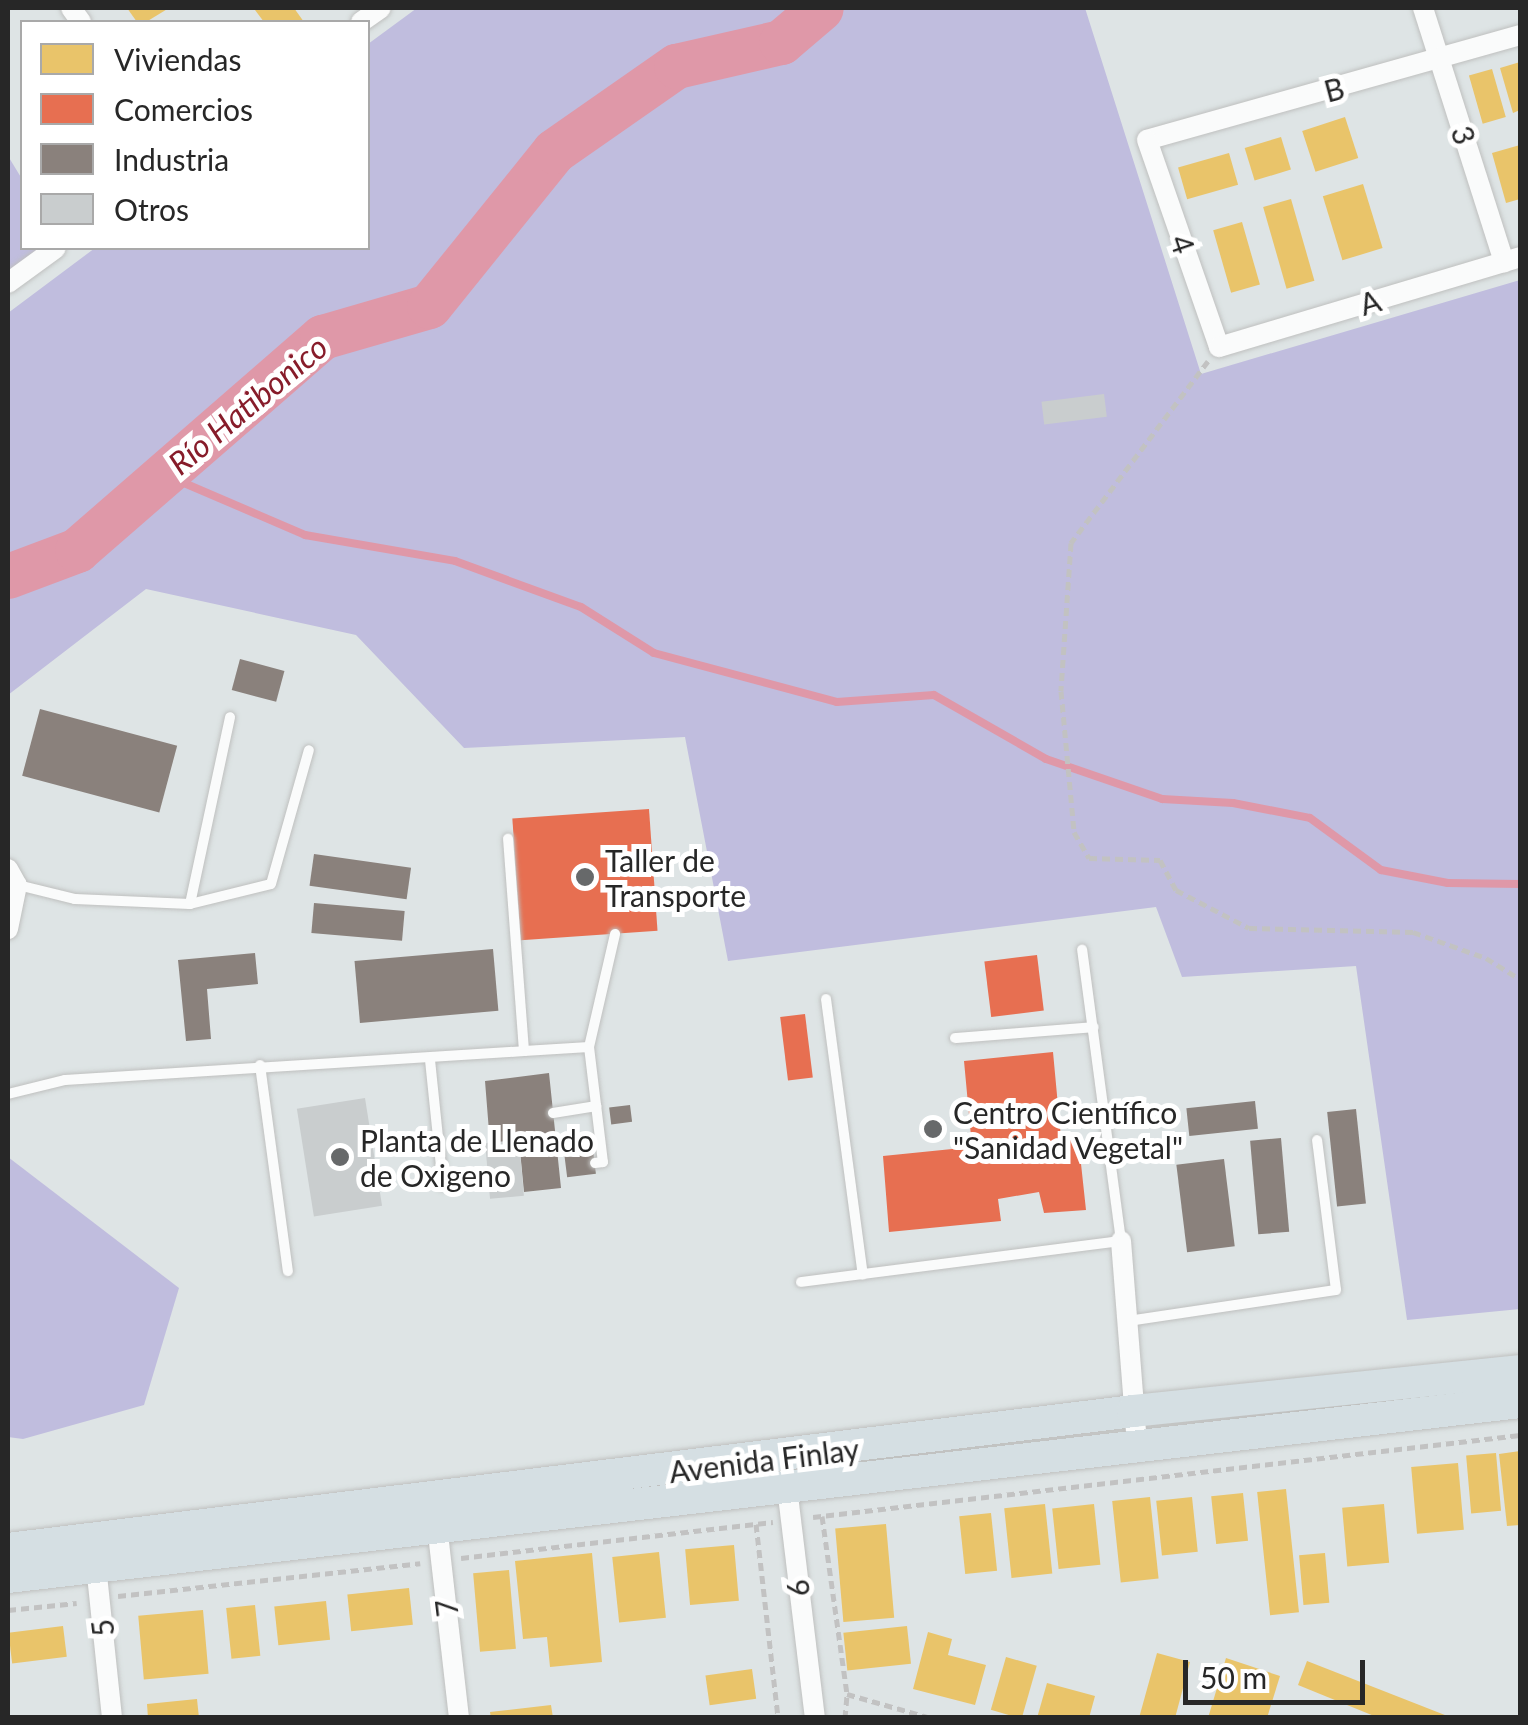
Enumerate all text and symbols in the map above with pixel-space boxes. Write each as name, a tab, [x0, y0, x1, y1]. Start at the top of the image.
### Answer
legend	[20, 20, 370, 250]
text: Viviendas	[114, 41, 241, 77]
street label: B	[1320, 69, 1348, 109]
text: Comercios	[114, 91, 253, 127]
street label: 3	[1444, 121, 1484, 149]
text: Industria	[114, 141, 229, 177]
text: Otros	[114, 191, 189, 227]
street label: 4	[1163, 230, 1203, 258]
street label: A	[1355, 282, 1385, 322]
water label: Río Hatibonico	[161, 327, 335, 483]
place label: Taller de Transporte	[605, 842, 746, 912]
marker: Taller de Transporte	[574, 866, 596, 888]
place label: Centro Científico "Sanidad Vegetal"	[953, 1094, 1184, 1164]
marker: Centro Científico "Sanidad Vegetal"	[922, 1118, 944, 1140]
place label: Planta de Llenado de Oxigeno	[360, 1122, 594, 1192]
marker: Planta de Llenado de Oxigeno	[329, 1146, 351, 1168]
street label: Avenida Finlay	[667, 1430, 861, 1490]
street label: 9	[780, 1577, 818, 1599]
street label: 7	[427, 1597, 465, 1619]
street label: 5	[83, 1617, 121, 1639]
scale bar	[1188, 1640, 1370, 1702]
text: 50 m	[1200, 1659, 1267, 1695]

